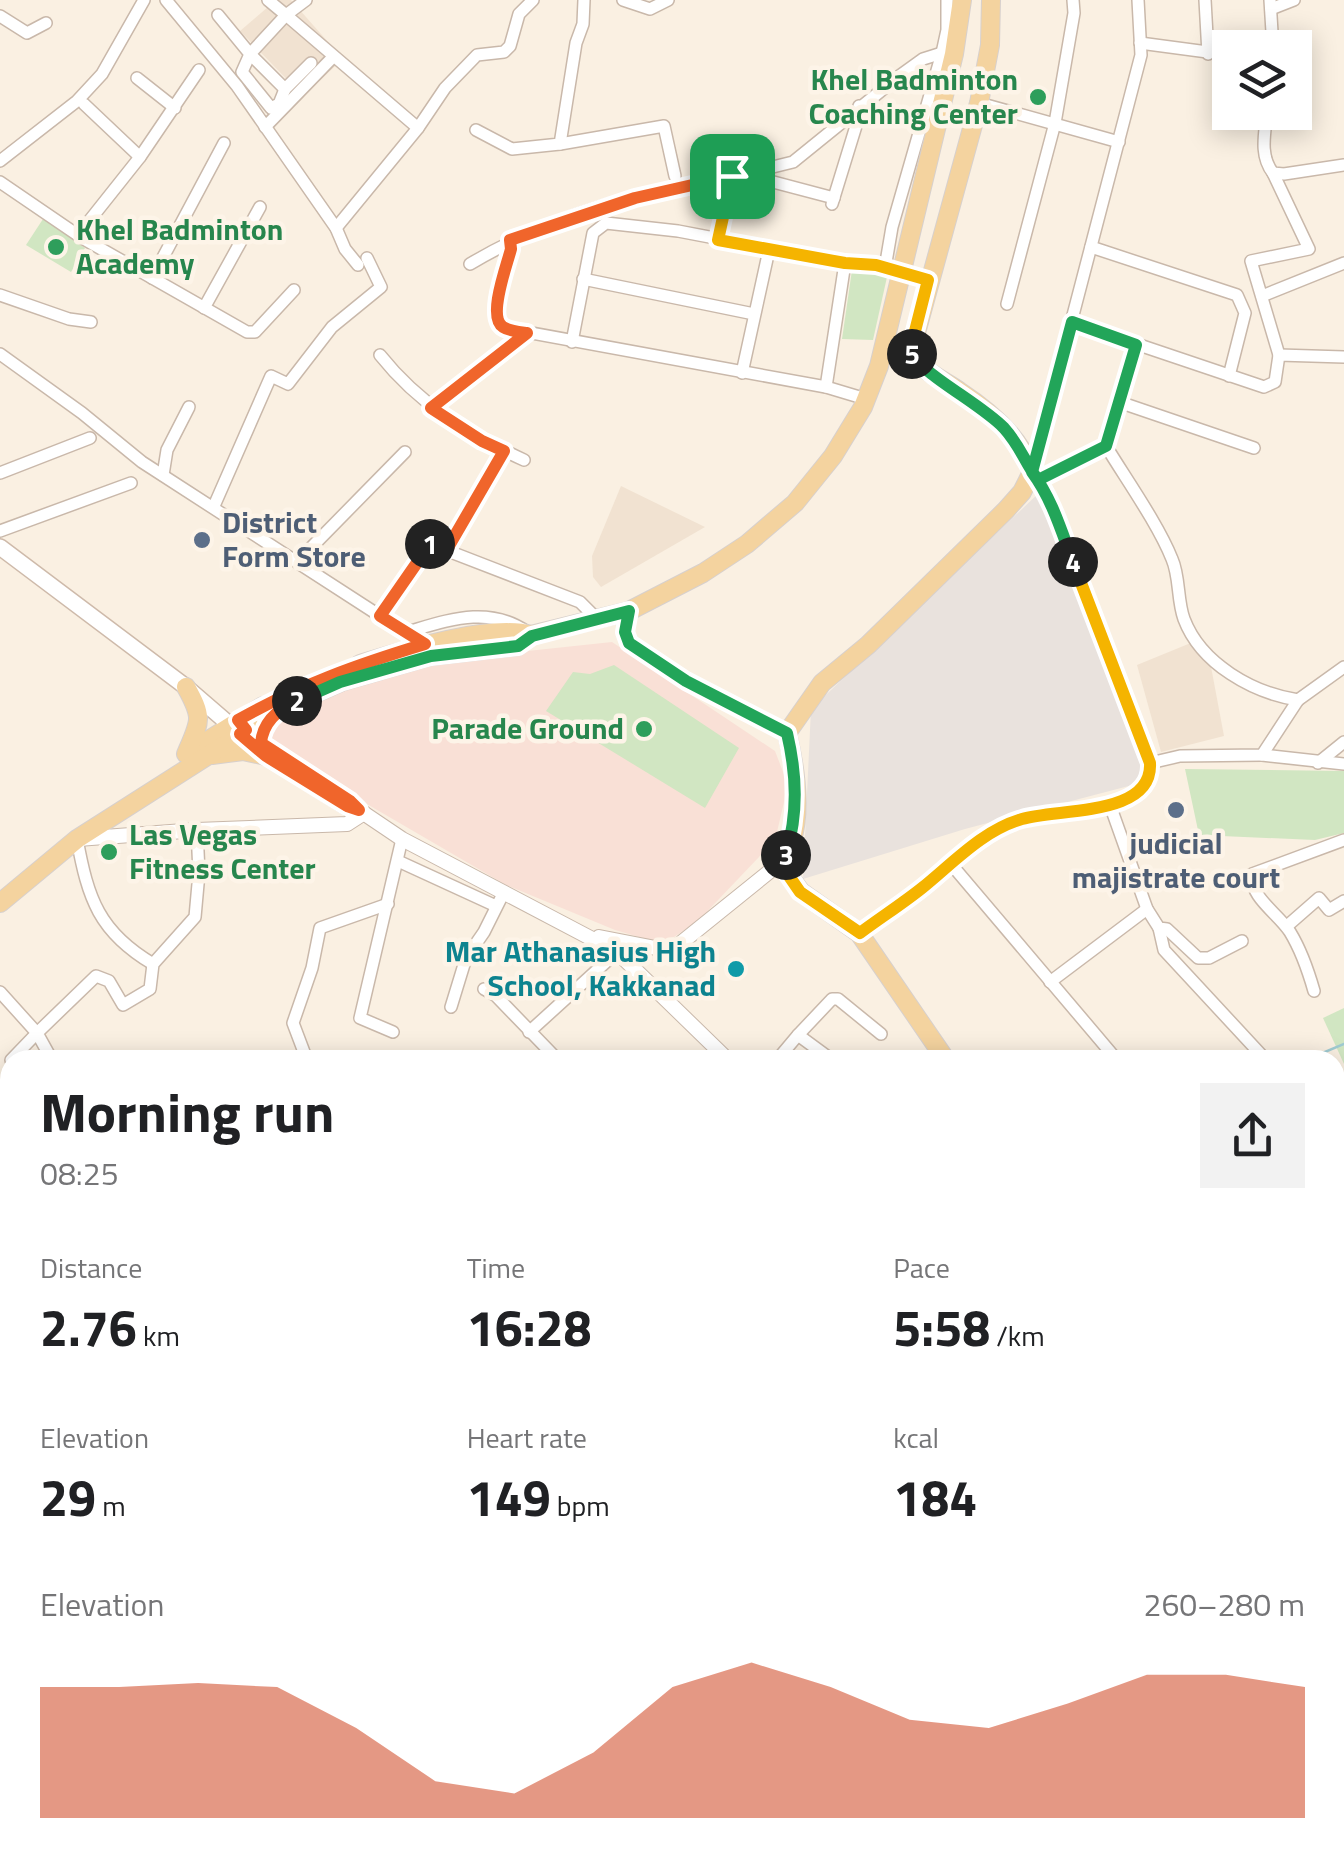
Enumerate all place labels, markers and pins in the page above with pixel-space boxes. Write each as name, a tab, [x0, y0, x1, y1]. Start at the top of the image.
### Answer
place label: Khel Badminton Coaching Center	[808, 56, 1018, 136]
marker: Khel Badminton Coaching Center	[1027, 86, 1049, 108]
pin	[690, 134, 775, 219]
place label: Khel Badminton Academy	[76, 206, 283, 286]
marker: Khel Badminton Academy	[45, 236, 67, 258]
pin: 5	[887, 329, 937, 379]
place label: District Form Store	[222, 499, 366, 579]
pin: 1	[405, 519, 455, 569]
marker: District Form Store	[191, 529, 213, 551]
pin: 4	[1048, 537, 1098, 587]
pin: 2	[272, 676, 322, 726]
place label: Parade Ground	[431, 705, 624, 751]
marker: Parade Ground	[633, 718, 655, 740]
marker: judicial majistrate court	[1165, 799, 1187, 821]
place label: Las Vegas Fitness Center	[129, 811, 316, 891]
place label: judicial majistrate court	[1072, 820, 1280, 900]
pin: 3	[761, 830, 811, 880]
marker: Las Vegas Fitness Center	[98, 841, 120, 863]
place label: Mar Athanasius High School, Kakkanad	[445, 928, 716, 1008]
marker: Mar Athanasius High School, Kakkanad	[725, 958, 747, 980]

